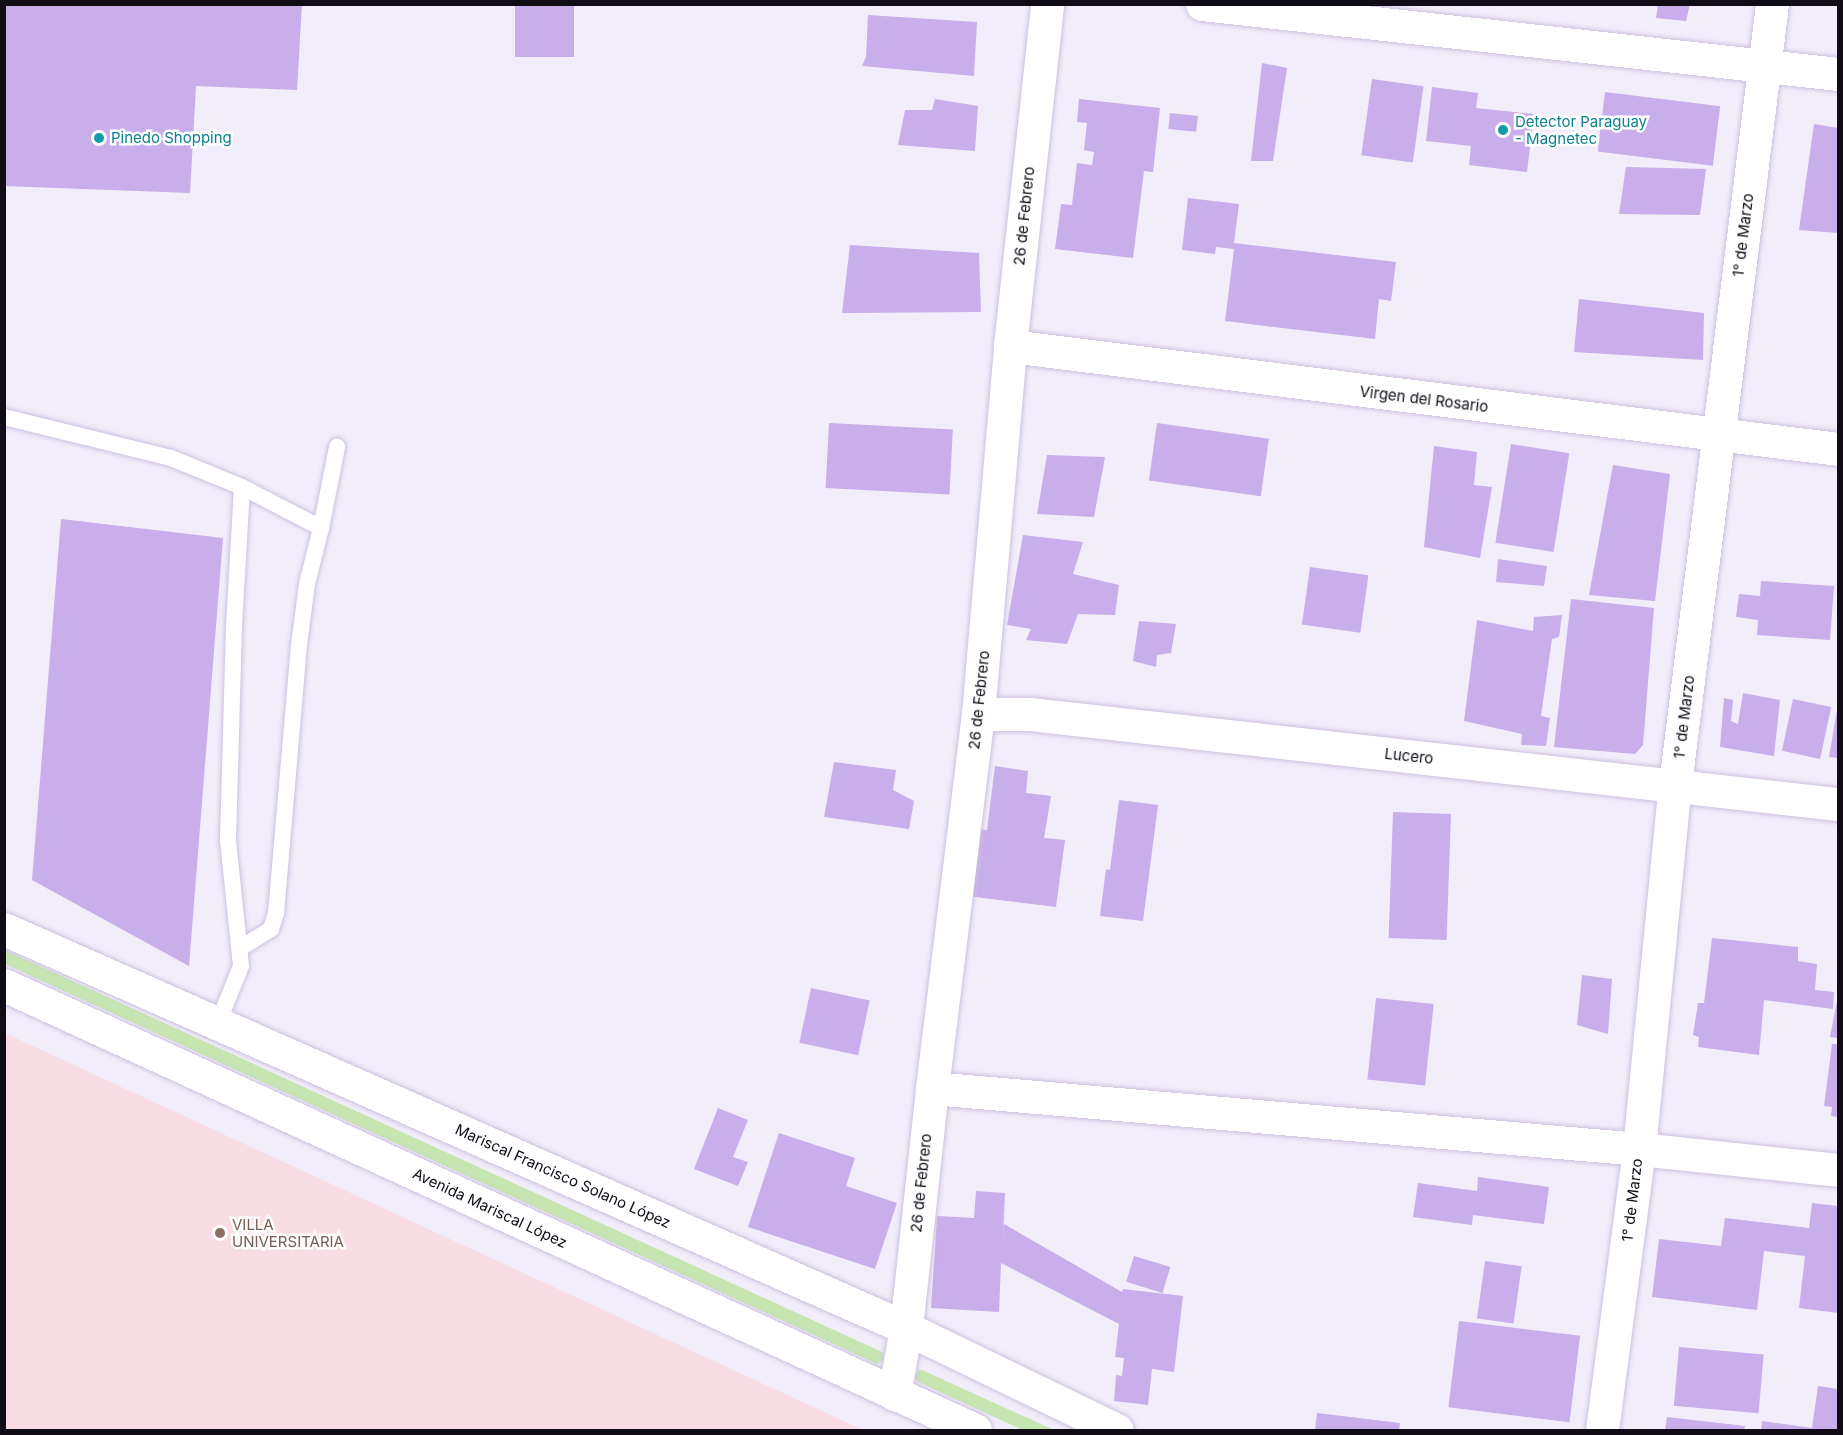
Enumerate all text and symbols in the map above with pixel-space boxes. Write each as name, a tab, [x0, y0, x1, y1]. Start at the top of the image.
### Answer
place label: Detector Paraguay - Magnetec	[1515, 112, 1647, 147]
marker: Detector Paraguay - Magnetec	[1496, 123, 1510, 137]
place label: Pinedo Shopping	[111, 129, 232, 147]
marker: Pinedo Shopping	[92, 131, 106, 145]
street label: 26 de Febrero	[1010, 166, 1038, 266]
street label: 1° de Marzo	[1729, 192, 1757, 278]
street label: Virgen del Rosario	[1359, 382, 1489, 416]
street label: 26 de Febrero	[965, 650, 993, 750]
street label: 1° de Marzo	[1670, 674, 1698, 760]
street label: Lucero	[1384, 744, 1434, 768]
street label: Mariscal Francisco Solano López	[453, 1120, 673, 1232]
street label: 26 de Febrero	[907, 1133, 935, 1233]
street label: 1° de Marzo	[1618, 1157, 1646, 1243]
street label: Avenida Mariscal López	[410, 1164, 570, 1252]
place label: VILLA UNIVERSITARIA	[232, 1215, 344, 1250]
marker: VILLA UNIVERSITARIA	[213, 1226, 227, 1240]

